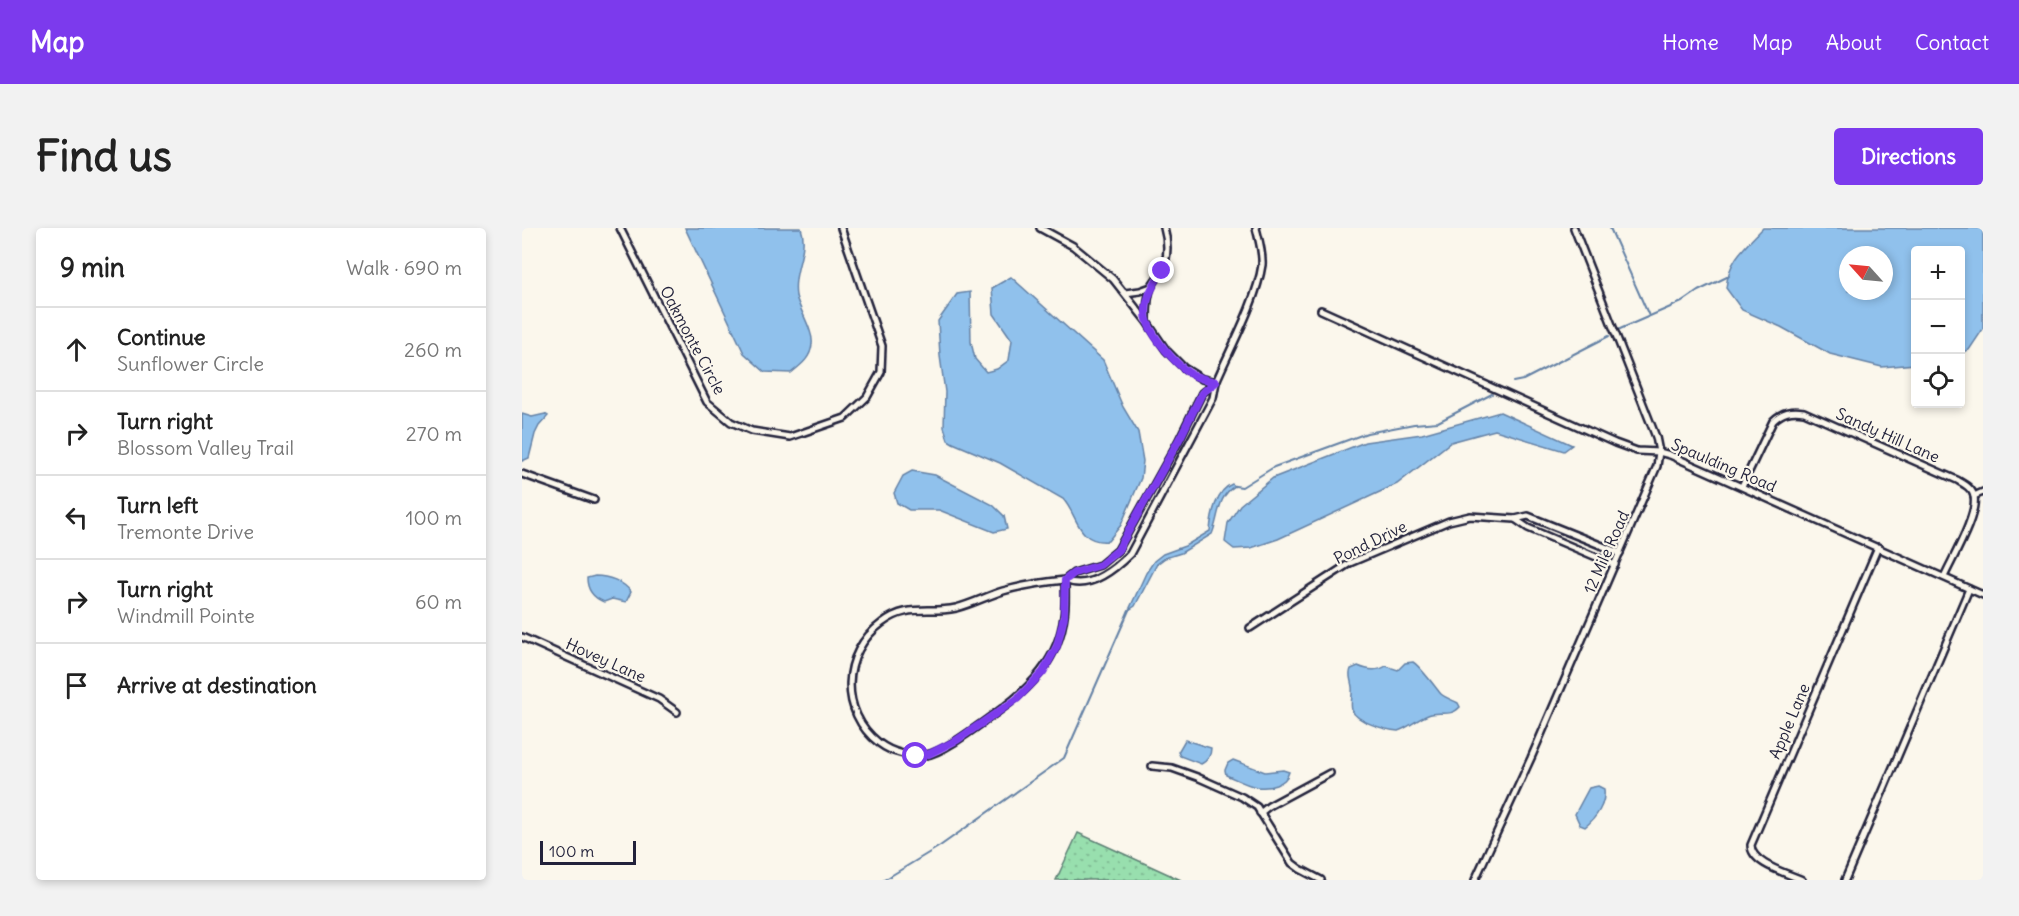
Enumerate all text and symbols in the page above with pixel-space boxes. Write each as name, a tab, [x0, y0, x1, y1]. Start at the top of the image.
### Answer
text: Map	[30, 24, 84, 60]
text: Home	[1662, 29, 1719, 56]
text: Map	[1752, 29, 1793, 56]
text: About	[1826, 29, 1882, 56]
text: Contact	[1915, 29, 1989, 56]
button: Directions	[1834, 128, 1983, 185]
text: Find us	[36, 130, 172, 182]
north arrow	[1839, 246, 1893, 300]
map controls	[1911, 246, 1965, 408]
button: +	[1911, 246, 1965, 300]
text: 9 min	[60, 251, 125, 284]
text: Walk · 690 m	[346, 255, 462, 280]
route end	[1148, 257, 1174, 283]
street label: Oakmonte Circle	[656, 282, 730, 398]
button: −	[1911, 300, 1965, 354]
text: Continue	[117, 323, 206, 351]
icon: ahead	[60, 333, 93, 366]
text: 260 m	[404, 337, 462, 362]
text: Sunflower Circle	[117, 351, 264, 376]
button: locate	[1911, 354, 1965, 408]
street label: Sandy Hill Lane	[1833, 403, 1943, 467]
text: Turn right	[117, 407, 213, 435]
icon: right	[60, 417, 93, 450]
text: 270 m	[406, 421, 462, 446]
street label: Spaulding Road	[1668, 434, 1780, 496]
text: Blossom Valley Trail	[117, 435, 294, 460]
text: Turn left	[117, 491, 198, 519]
icon: left	[60, 501, 93, 534]
text: 100 m	[405, 505, 462, 530]
street label: 12 Mile Road	[1579, 507, 1633, 597]
street label: Pond Drive	[1330, 516, 1410, 568]
text: Tremonte Drive	[117, 519, 254, 544]
text: Turn right	[117, 575, 213, 603]
icon: right	[60, 585, 93, 618]
text: 60 m	[415, 589, 462, 614]
text: Windmill Pointe	[117, 603, 255, 628]
street label: Hovey Lane	[563, 633, 649, 687]
icon: arrive	[60, 669, 93, 702]
text: Arrive at destination	[117, 671, 317, 699]
street label: Apple Lane	[1764, 680, 1814, 762]
route start	[902, 742, 928, 768]
scale bar	[540, 838, 636, 866]
text: 100 m	[549, 841, 594, 861]

